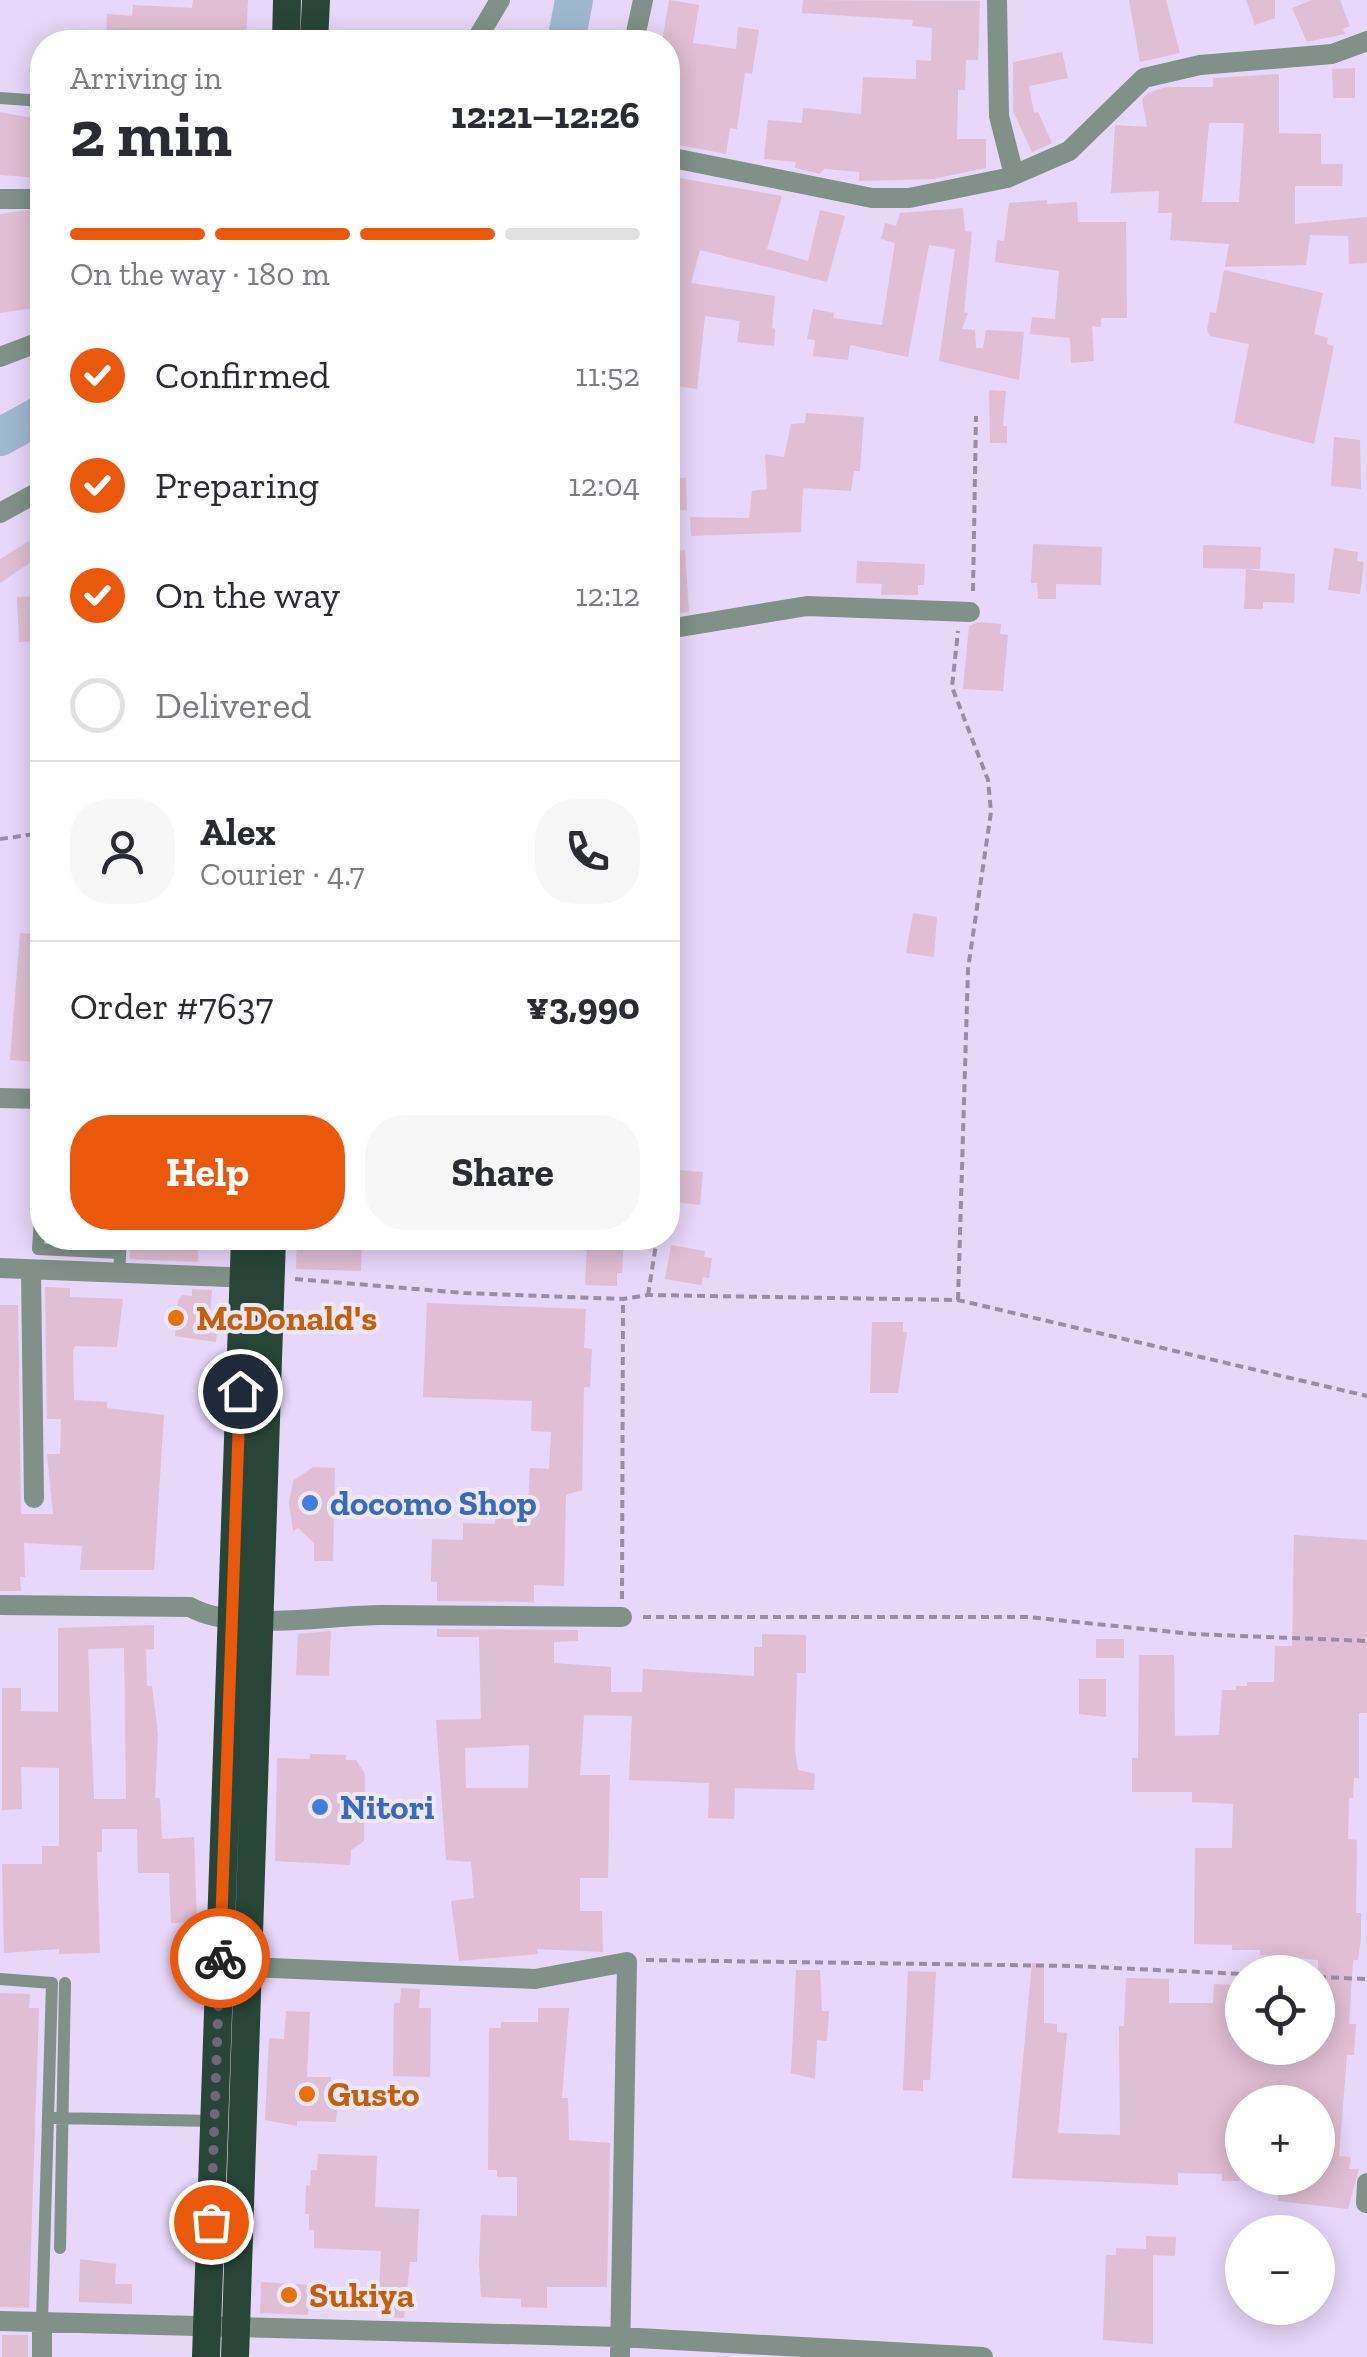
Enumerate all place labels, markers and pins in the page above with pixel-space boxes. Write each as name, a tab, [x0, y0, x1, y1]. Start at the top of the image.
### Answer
place label: McDonald's	[196, 1297, 377, 1339]
marker: McDonald's	[165, 1307, 187, 1329]
pin	[198, 1349, 283, 1434]
place label: docomo Shop	[330, 1482, 537, 1524]
marker: docomo Shop	[299, 1492, 321, 1514]
place label: Nitori	[340, 1786, 435, 1828]
marker: Nitori	[309, 1796, 331, 1818]
place label: Gusto	[327, 2073, 420, 2115]
marker: Gusto	[296, 2083, 318, 2105]
pin	[169, 2180, 254, 2265]
place label: Sukiya	[309, 2274, 415, 2316]
marker: Sukiya	[278, 2284, 300, 2306]

